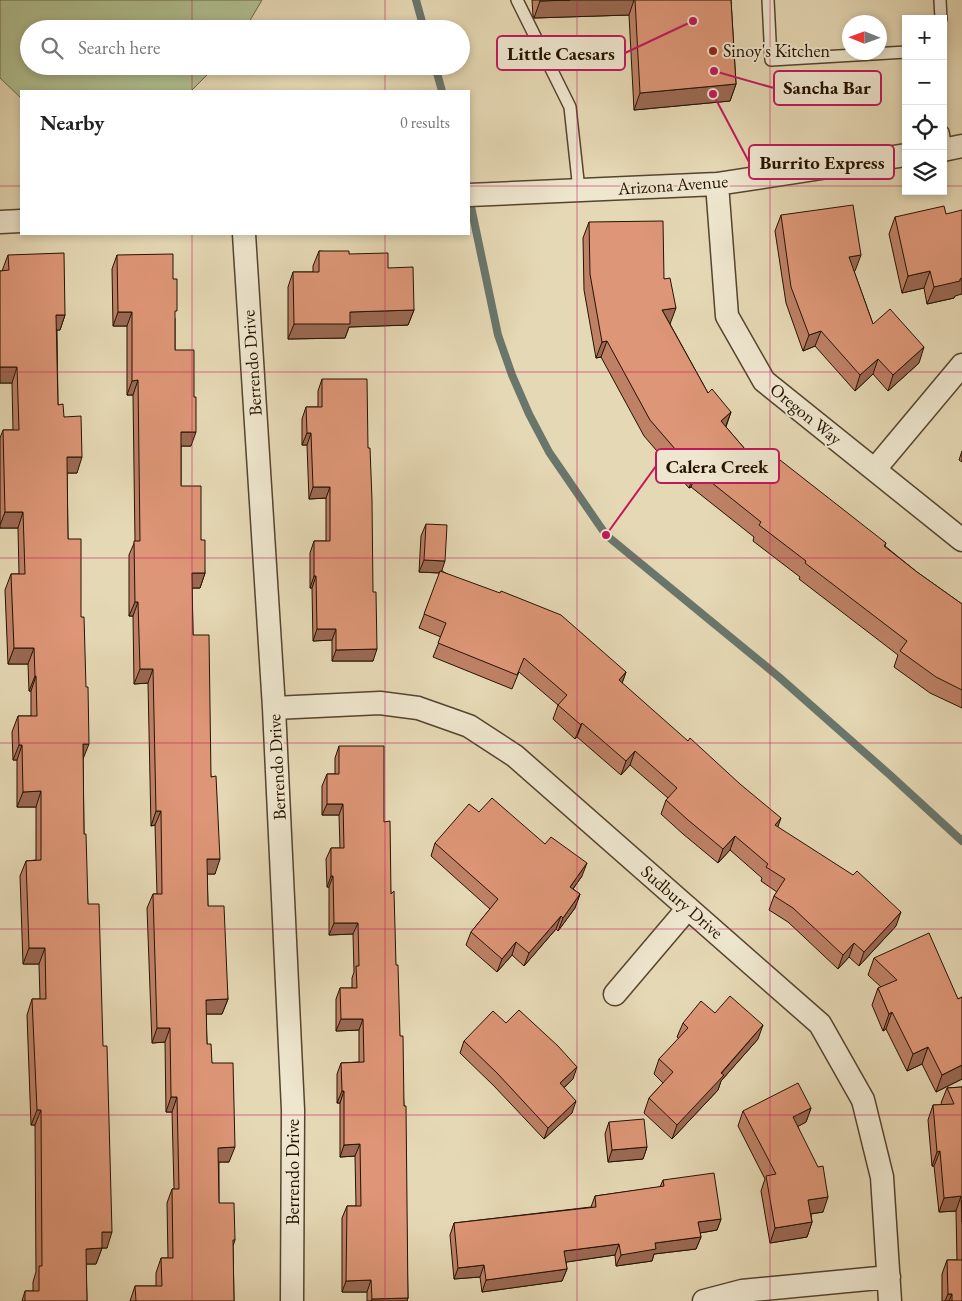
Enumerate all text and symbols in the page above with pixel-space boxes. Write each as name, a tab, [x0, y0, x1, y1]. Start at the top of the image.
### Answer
north arrow	[842, 15, 887, 60]
map controls	[902, 15, 947, 195]
button: +	[902, 15, 947, 60]
search box	[20, 20, 470, 75]
icon: search	[38, 34, 66, 62]
text: Search here	[78, 35, 160, 60]
callout: Little Caesars	[497, 36, 625, 70]
place label: Sinoy's Kitchen	[723, 39, 831, 62]
text: Little Caesars	[507, 41, 615, 66]
marker: Sinoy's Kitchen	[707, 45, 719, 57]
button: −	[902, 60, 947, 105]
callout: Sancha Bar	[774, 71, 881, 105]
text: Sancha Bar	[783, 75, 871, 100]
button: locate	[902, 105, 947, 150]
text: Nearby	[40, 109, 104, 136]
text: 0 results	[400, 112, 450, 133]
callout: Burrito Express	[749, 145, 894, 179]
text: Burrito Express	[759, 150, 885, 175]
button: layers	[902, 150, 947, 195]
street label: Arizona Avenue	[616, 169, 729, 200]
street label: Berrendo Drive	[236, 309, 267, 417]
street label: Oregon Way	[766, 378, 847, 450]
callout: Calera Creek	[656, 449, 779, 483]
text: Calera Creek	[666, 454, 769, 479]
street label: Berrendo Drive	[262, 713, 291, 821]
street label: Sudbury Drive	[636, 860, 728, 944]
street label: Berrendo Drive	[281, 1119, 304, 1225]

